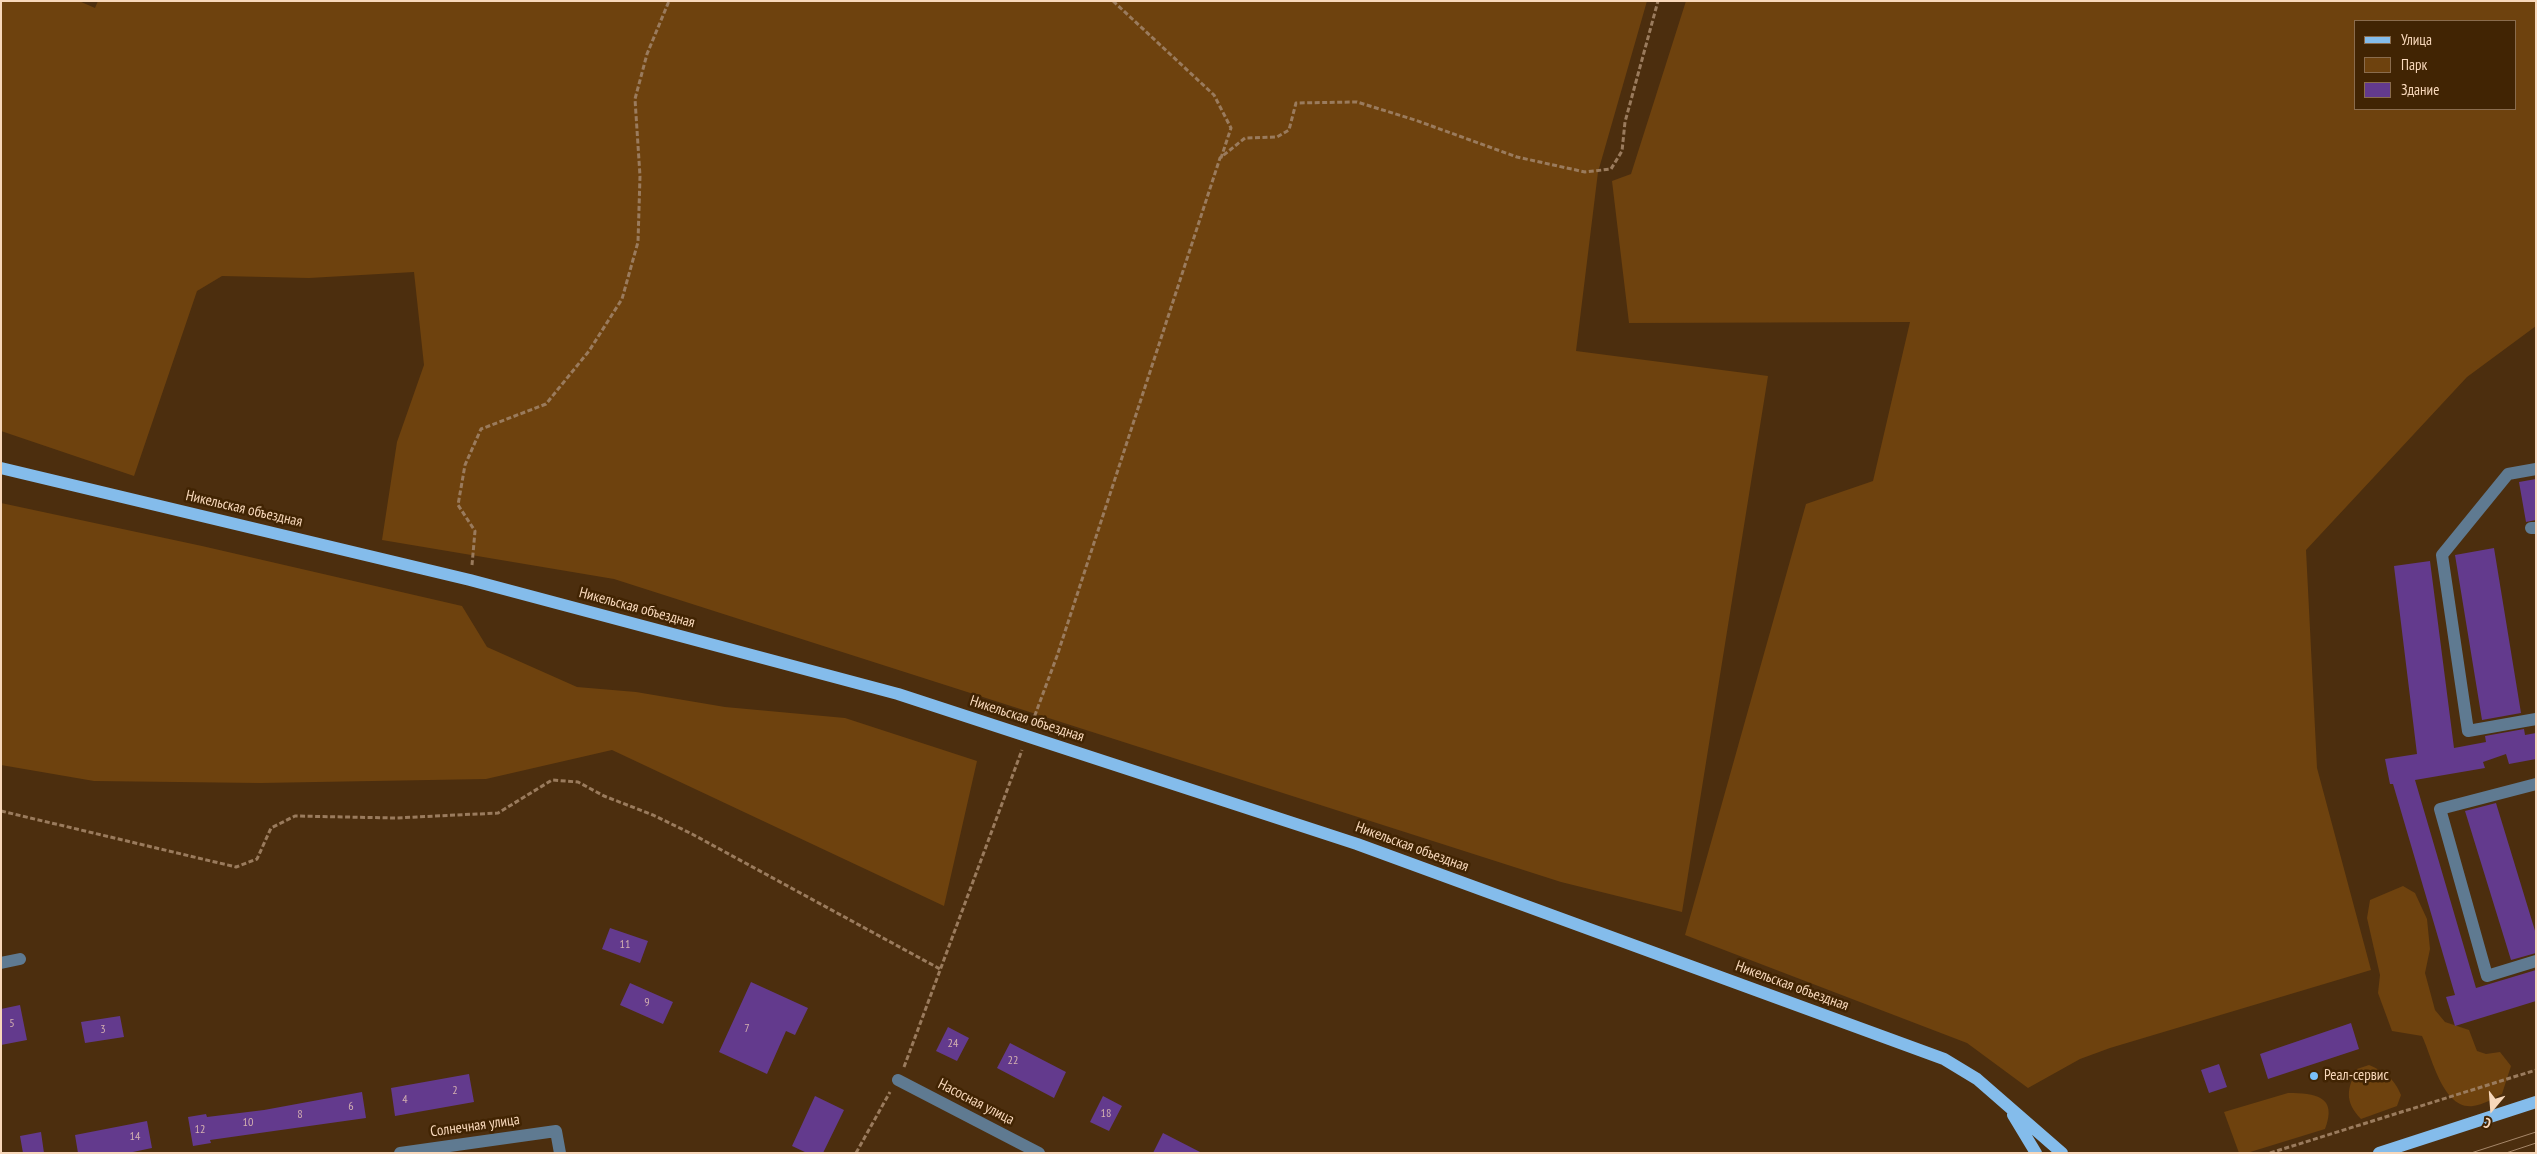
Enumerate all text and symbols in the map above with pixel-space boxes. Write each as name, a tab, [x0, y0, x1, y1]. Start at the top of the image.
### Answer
legend	[2354, 20, 2517, 110]
text: Улица	[2401, 30, 2432, 49]
text: Парк	[2401, 55, 2427, 74]
text: Здание	[2401, 80, 2439, 99]
street label: Никельская объездная	[184, 487, 304, 531]
street label: Никельская объездная	[577, 584, 697, 632]
street label: Никельская объездная	[968, 692, 1086, 746]
street label: Никельская объездная	[1353, 818, 1471, 876]
house number: 11	[620, 938, 630, 952]
street label: Никельская объездная	[1733, 957, 1851, 1015]
house number: 9	[644, 996, 650, 1010]
house number: 5	[9, 1017, 15, 1031]
house number: 7	[744, 1022, 750, 1036]
house number: 3	[100, 1023, 106, 1037]
house number: 24	[948, 1037, 958, 1051]
house number: 22	[1008, 1054, 1018, 1068]
place label: Реал-сервис	[2324, 1067, 2389, 1085]
marker: Реал-сервис	[2308, 1070, 2320, 1082]
street label: Насосная улица	[935, 1075, 1017, 1129]
house number: 2	[452, 1084, 458, 1098]
north arrow	[2467, 1084, 2517, 1134]
house number: 4	[402, 1093, 408, 1107]
house number: 6	[348, 1100, 354, 1114]
house number: 18	[1101, 1107, 1111, 1121]
house number: 8	[297, 1108, 303, 1122]
street label: Солнечная улица	[429, 1111, 521, 1141]
text: С	[2482, 1114, 2493, 1133]
house number: 10	[243, 1116, 253, 1130]
house number: 12	[195, 1123, 205, 1137]
house number: 14	[130, 1130, 140, 1144]

